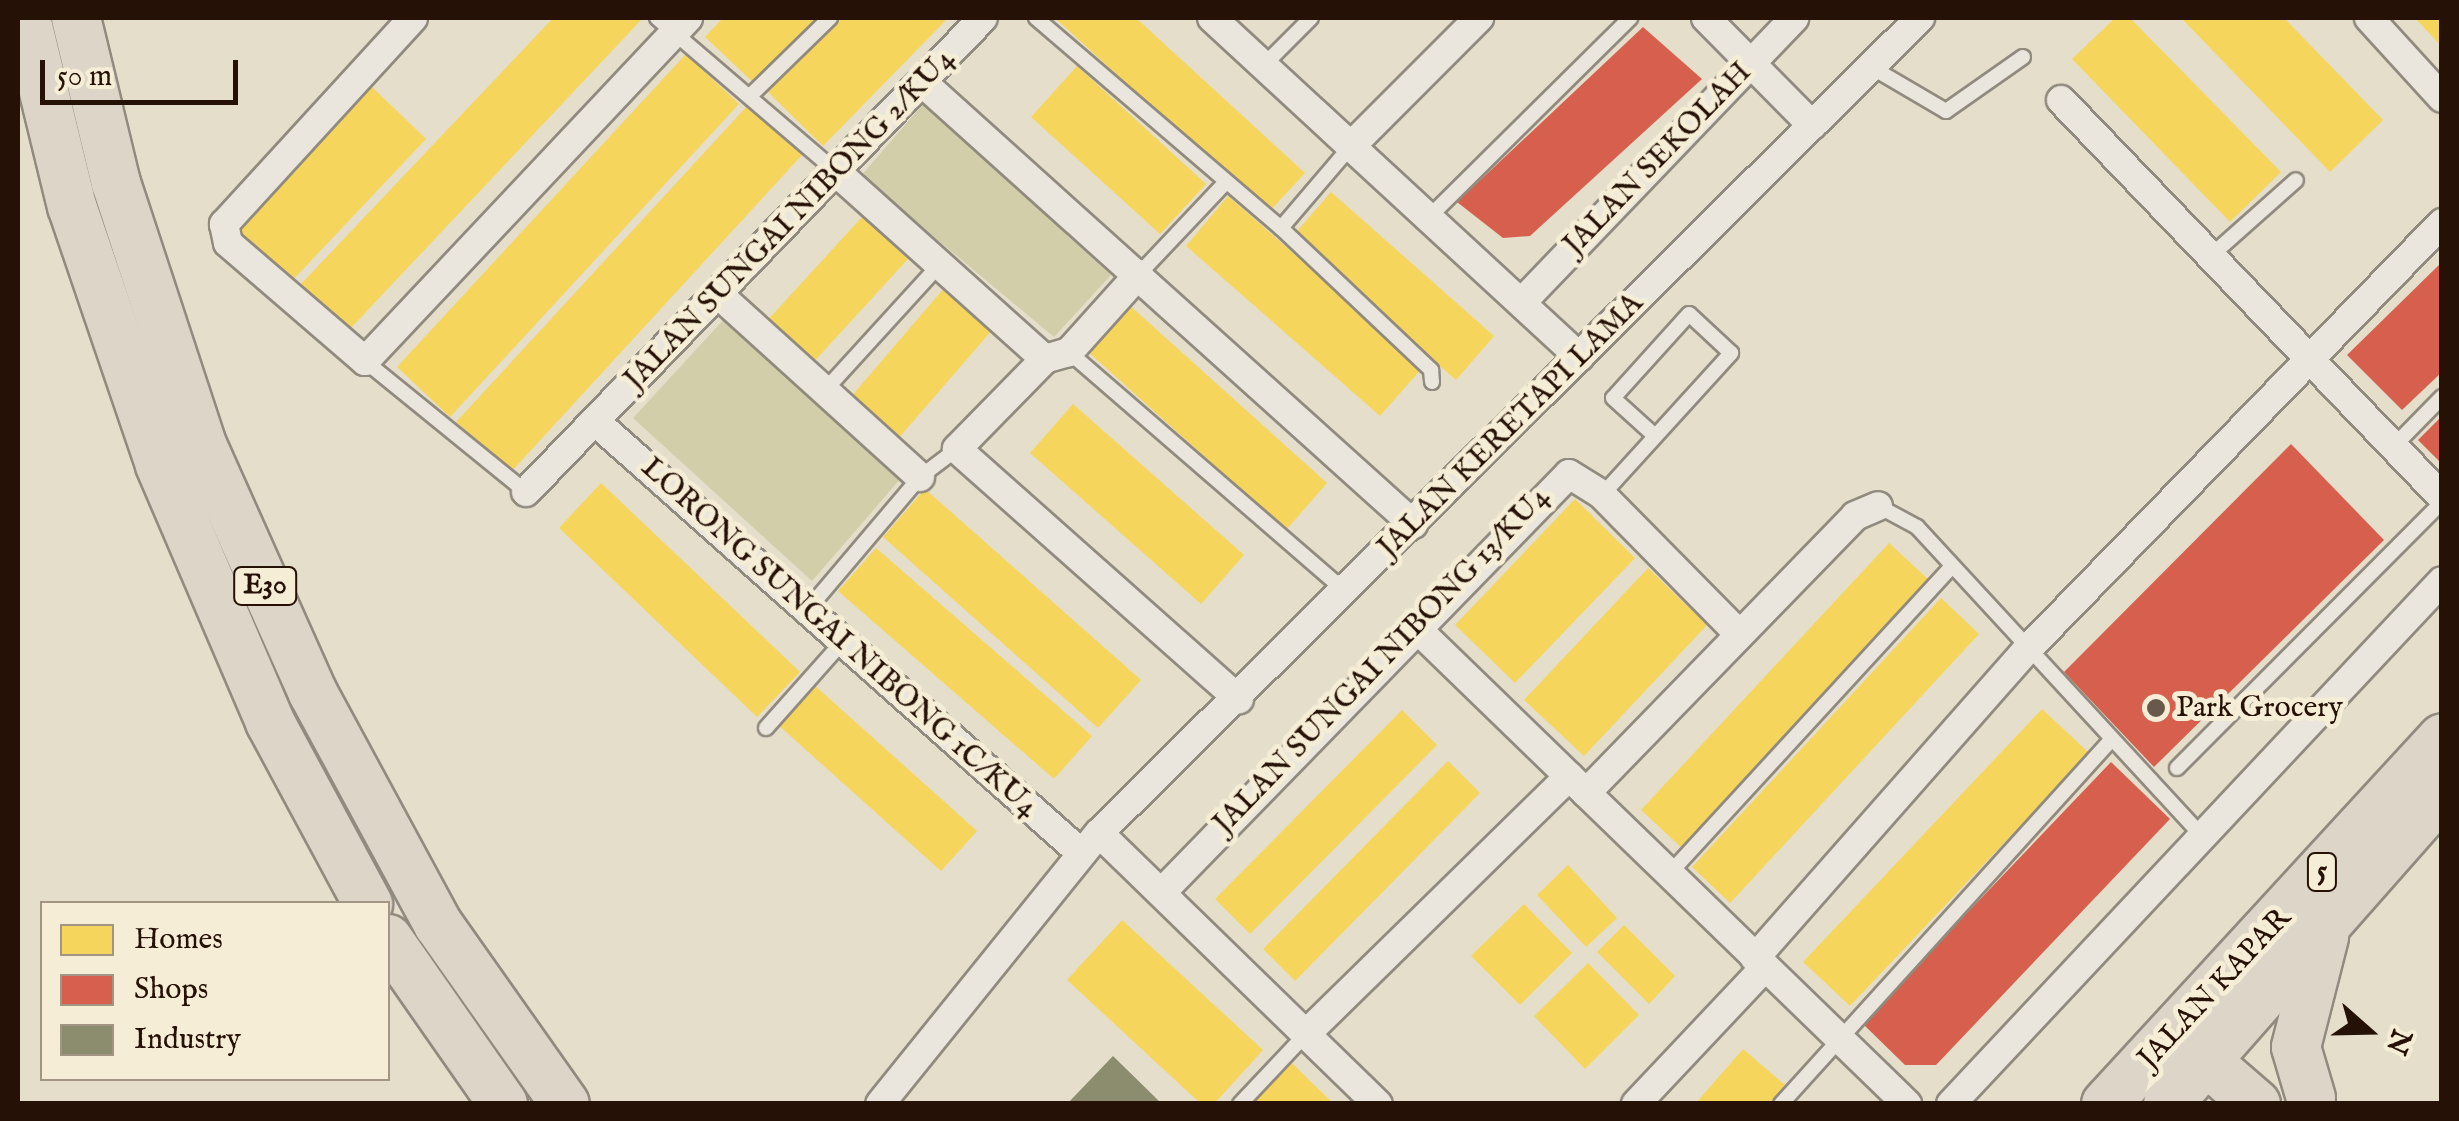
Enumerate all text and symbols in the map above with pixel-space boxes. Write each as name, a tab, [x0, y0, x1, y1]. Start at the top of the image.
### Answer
scale bar	[45, 40, 242, 102]
street label: JALAN SUNGAI NIBONG 2/KU4	[617, 42, 963, 398]
street label: JALAN SEKOLAH	[1556, 55, 1760, 263]
text: 50 m	[57, 58, 112, 96]
street label: JALAN KERETAPI LAMA	[1371, 286, 1651, 566]
street label: LORONG SUNGAI NIBONG 1C/KU4	[633, 450, 1045, 826]
street label: JALAN SUNGAI NIBONG 13/KU4	[1206, 480, 1558, 842]
road number: E30	[232, 563, 298, 609]
place label: Park Grocery	[2176, 690, 2343, 726]
marker: Park Grocery	[2145, 697, 2167, 719]
road number: 5	[2304, 849, 2340, 895]
legend	[40, 901, 390, 1081]
street label: JALAN KAPAR	[2131, 901, 2299, 1077]
text: Homes	[134, 921, 223, 959]
text: Shops	[134, 971, 208, 1009]
north arrow	[2319, 981, 2419, 1081]
text: Industry	[134, 1021, 241, 1059]
text: N	[2377, 1024, 2418, 1059]

